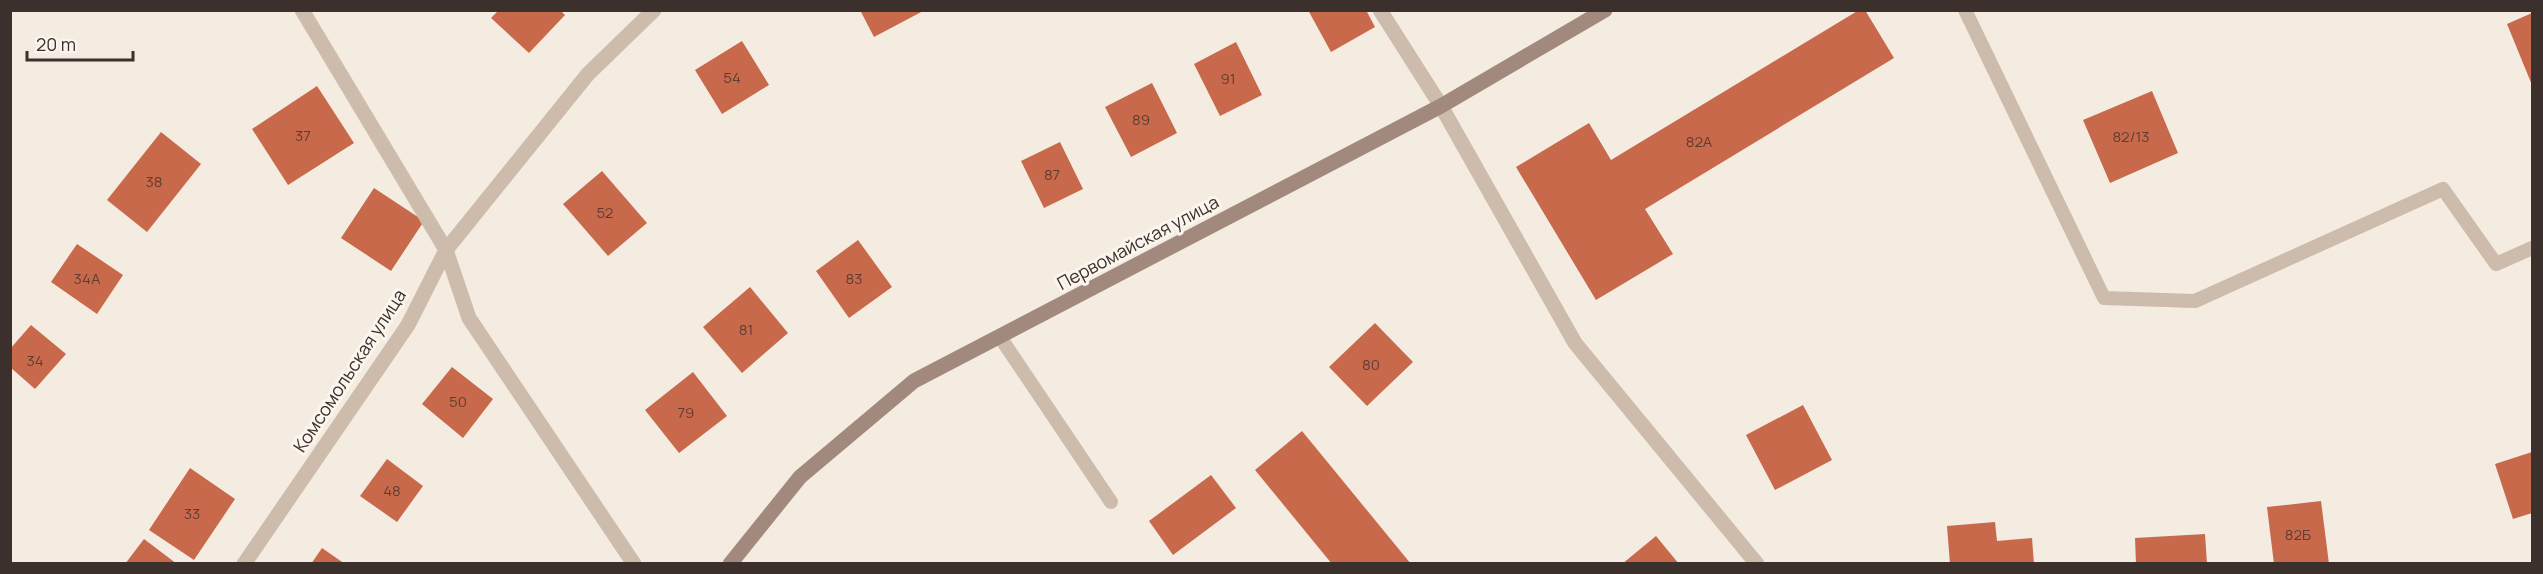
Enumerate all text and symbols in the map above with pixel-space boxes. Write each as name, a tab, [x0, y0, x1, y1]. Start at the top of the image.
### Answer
scale bar	[27, 24, 134, 62]
text: 20 m	[36, 32, 76, 56]
house number: 54	[723, 67, 741, 88]
house number: 91	[1220, 68, 1236, 89]
house number: 89	[1132, 109, 1150, 130]
house number: 37	[295, 125, 311, 146]
house number: 82/13	[2112, 126, 2150, 147]
house number: 82А	[1686, 131, 1713, 152]
house number: 87	[1044, 164, 1060, 185]
house number: 38	[145, 171, 163, 192]
street label: Первомайская улица	[1052, 189, 1223, 295]
house number: 52	[597, 202, 613, 223]
house number: 34А	[74, 268, 101, 289]
house number: 83	[845, 268, 863, 289]
street label: Комсомольская улица	[287, 284, 411, 457]
house number: 81	[739, 319, 753, 340]
house number: 34	[26, 350, 44, 371]
house number: 80	[1362, 354, 1380, 375]
house number: 50	[449, 391, 467, 412]
house number: 79	[678, 402, 694, 423]
house number: 48	[383, 480, 401, 501]
house number: 33	[184, 503, 200, 524]
house number: 82Б	[2285, 524, 2311, 545]

